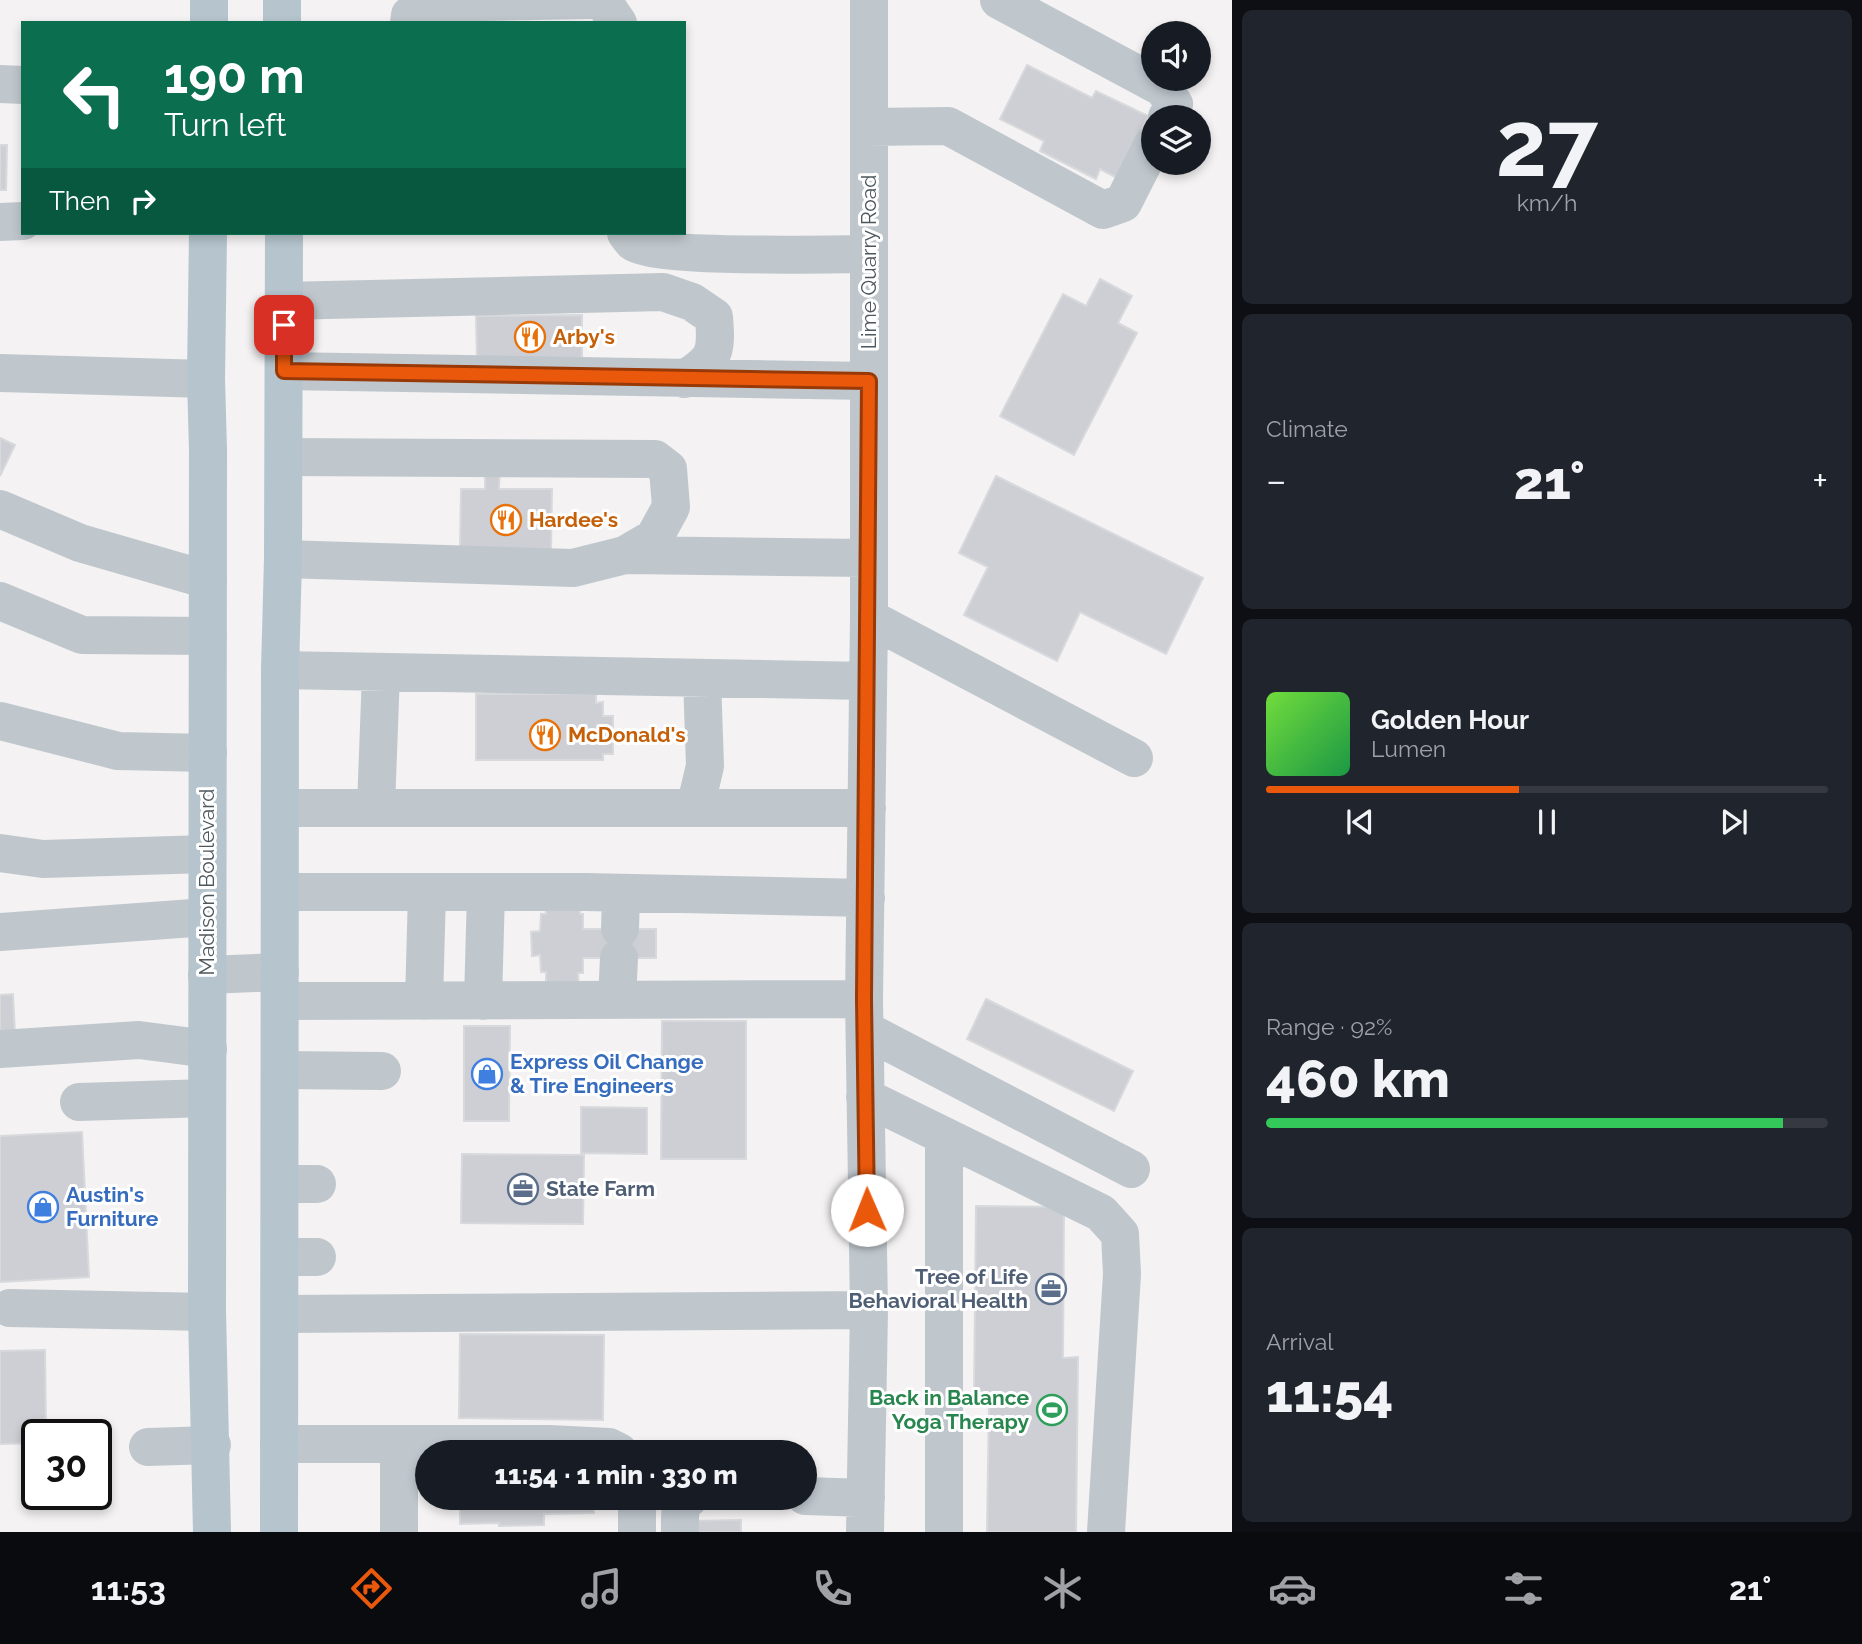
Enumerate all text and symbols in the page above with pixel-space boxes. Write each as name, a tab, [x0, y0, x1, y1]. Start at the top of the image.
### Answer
map controls	[1141, 21, 1211, 175]
button: sound	[1141, 21, 1211, 91]
text: 190 m	[164, 47, 305, 104]
icon: left	[49, 49, 140, 140]
text: 27	[1496, 90, 1598, 197]
button: layers	[1141, 105, 1211, 175]
text: Turn left	[164, 106, 286, 143]
street label: Lime Quarry Road	[856, 175, 881, 349]
icon: right	[124, 182, 162, 220]
text: Then	[49, 186, 110, 216]
text: km/h	[1517, 189, 1577, 216]
pin	[254, 295, 314, 355]
icon: arrive	[265, 306, 303, 344]
restaurant icon: Arby's	[513, 320, 547, 354]
place label: Arby's	[553, 324, 615, 349]
text: Climate	[1266, 415, 1348, 442]
text: 21°	[1514, 450, 1585, 511]
text: −	[1266, 458, 1286, 503]
text: +	[1812, 458, 1828, 503]
restaurant icon: Hardee's	[489, 503, 523, 537]
place label: Hardee's	[529, 507, 618, 532]
text: Golden Hour	[1371, 705, 1529, 735]
restaurant icon: McDonald's	[528, 718, 562, 752]
place label: McDonald's	[568, 722, 686, 747]
text: Lumen	[1371, 735, 1446, 762]
street label: Madison Boulevard	[194, 789, 219, 975]
icon: previous	[1341, 803, 1379, 841]
icon: pause	[1528, 803, 1566, 841]
icon: next	[1715, 803, 1753, 841]
text: Range · 92%	[1266, 1013, 1392, 1040]
text: 460 km	[1266, 1048, 1450, 1109]
place label: Express Oil Change & Tire Engineers	[510, 1049, 704, 1098]
shop icon: Express Oil Change & Tire Engineers	[470, 1057, 504, 1091]
office icon: State Farm	[506, 1172, 540, 1206]
position arrow	[830, 1173, 904, 1247]
place label: State Farm	[546, 1176, 655, 1201]
place label: Austin's Furniture	[66, 1182, 159, 1231]
shop icon: Austin's Furniture	[26, 1190, 60, 1224]
place label: Tree of Life Behavioral Health	[849, 1264, 1028, 1313]
office icon: Tree of Life Behavioral Health	[1034, 1272, 1068, 1306]
text: Arrival	[1266, 1328, 1333, 1355]
text: 11:54	[1266, 1363, 1393, 1424]
place label: Back in Balance Yoga Therapy	[869, 1385, 1029, 1434]
sports icon: Back in Balance Yoga Therapy	[1035, 1393, 1069, 1427]
speed limit sign: 30	[21, 1419, 112, 1510]
text: 11:54 · 1 min · 330 m	[495, 1460, 737, 1490]
icon: directions	[347, 1564, 396, 1613]
icon: music	[577, 1564, 626, 1613]
icon: phone	[808, 1564, 857, 1613]
icon: climate	[1038, 1564, 1087, 1613]
icon: car	[1268, 1564, 1317, 1613]
icon: filters	[1499, 1564, 1548, 1613]
text: 11:53	[91, 1570, 166, 1607]
text: 21°	[1729, 1570, 1771, 1607]

